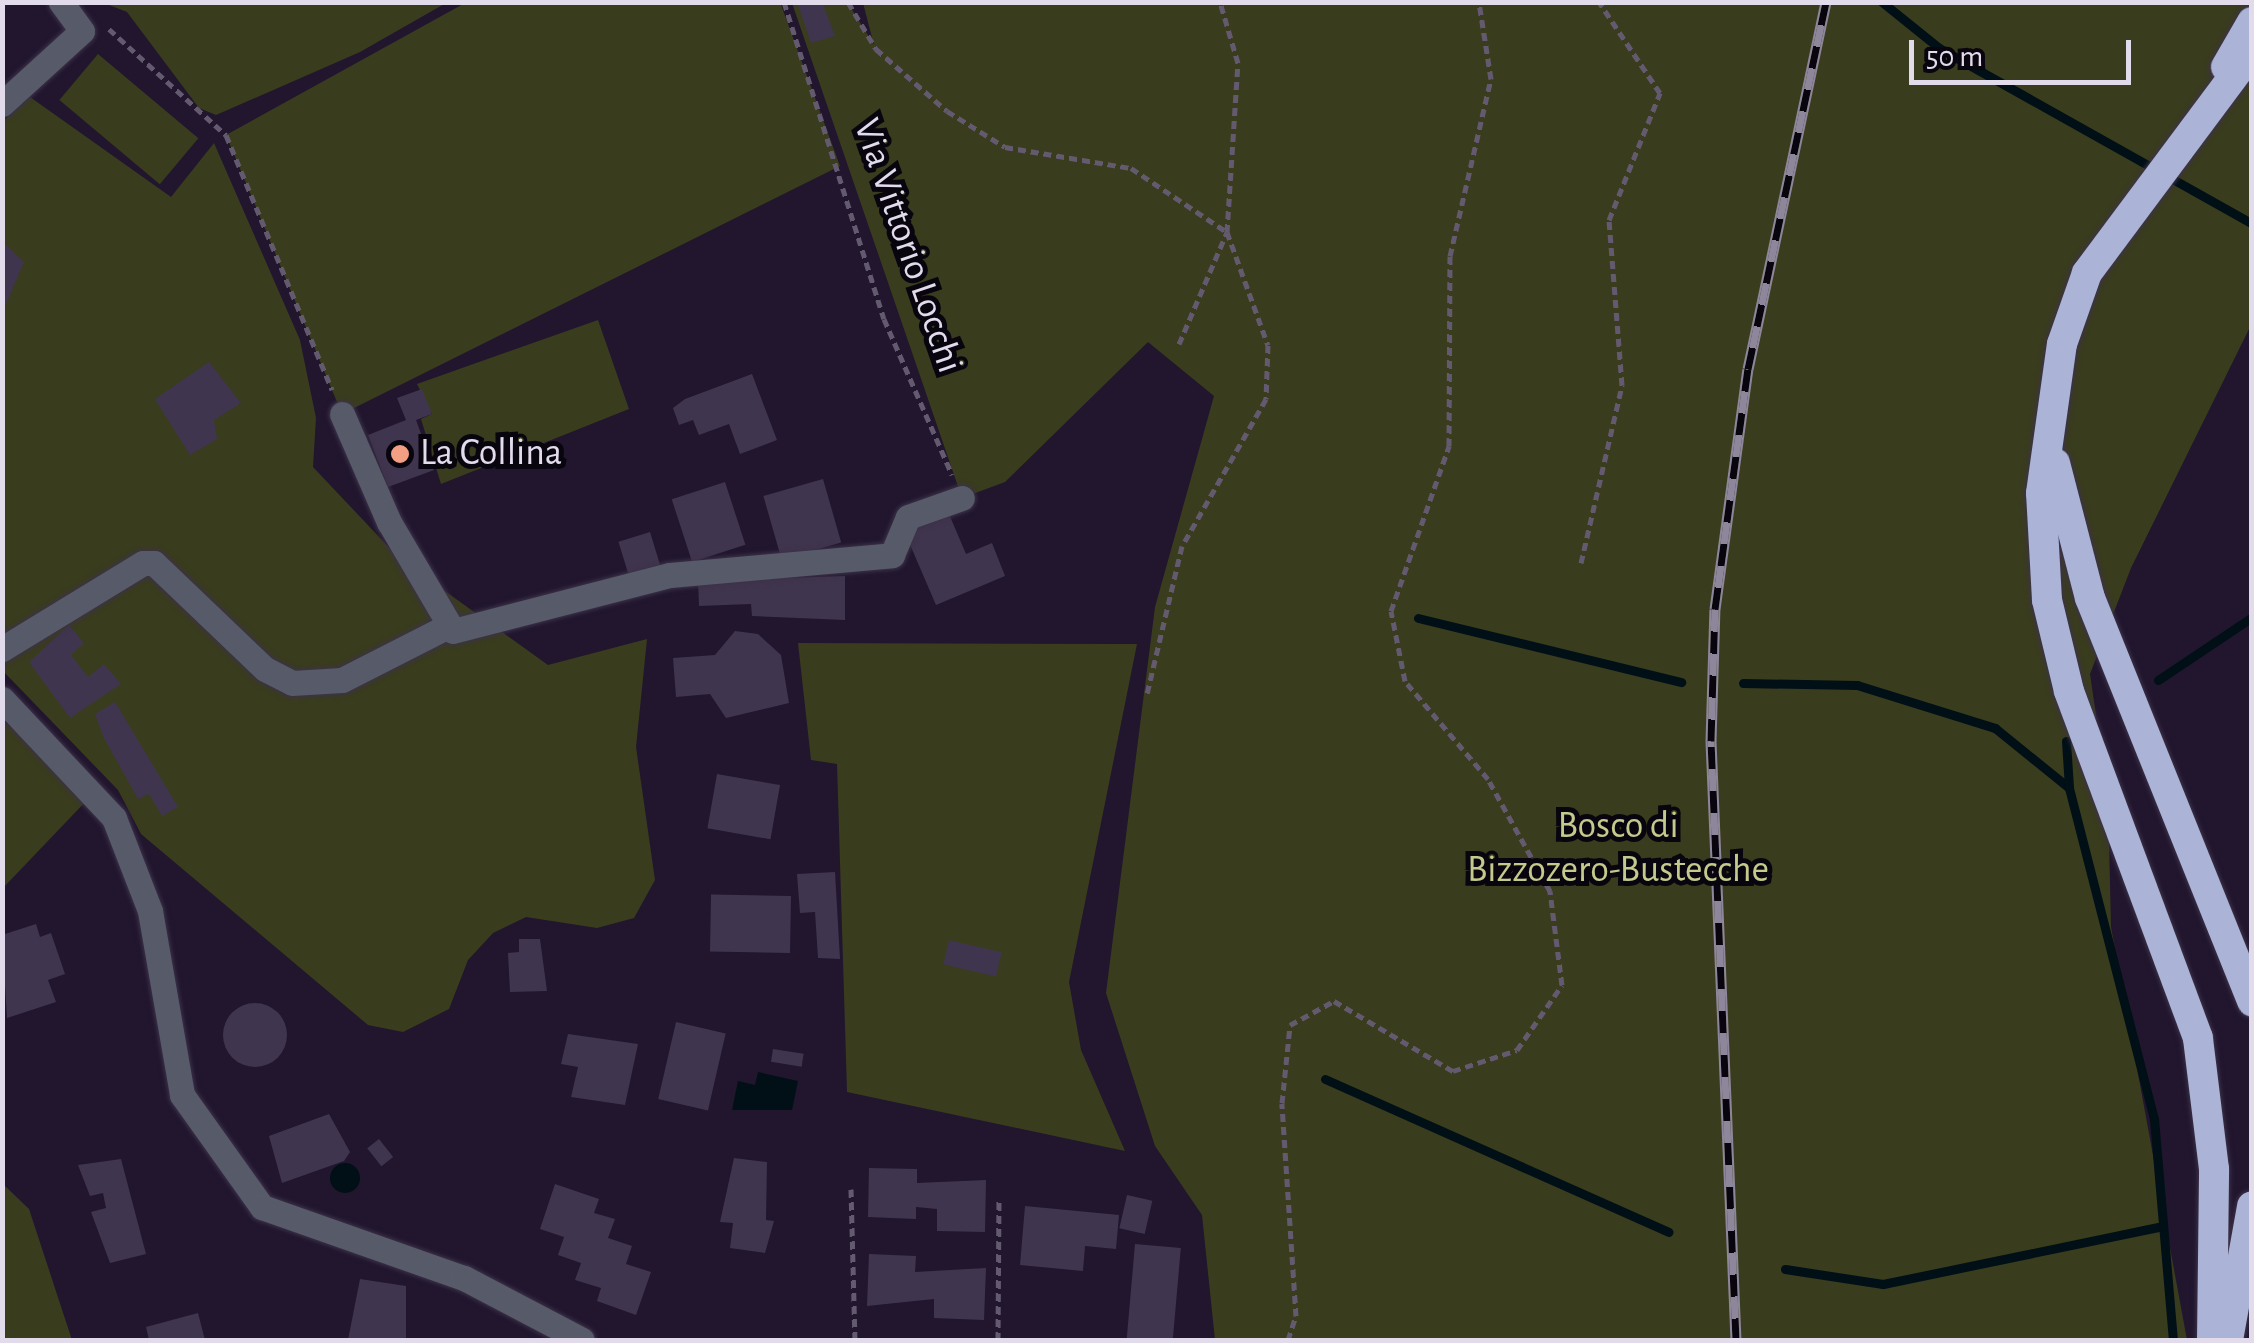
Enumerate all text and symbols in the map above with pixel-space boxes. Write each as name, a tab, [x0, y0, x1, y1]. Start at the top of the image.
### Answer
scale bar	[1914, 20, 2136, 82]
text: 50 m	[1926, 42, 1983, 72]
street label: Via Vittorio Locchi	[842, 113, 972, 379]
place label: La Collina	[420, 431, 562, 477]
marker: La Collina	[389, 443, 411, 465]
park label: Bosco di Bizzozero-Bustecche	[1467, 804, 1769, 894]

